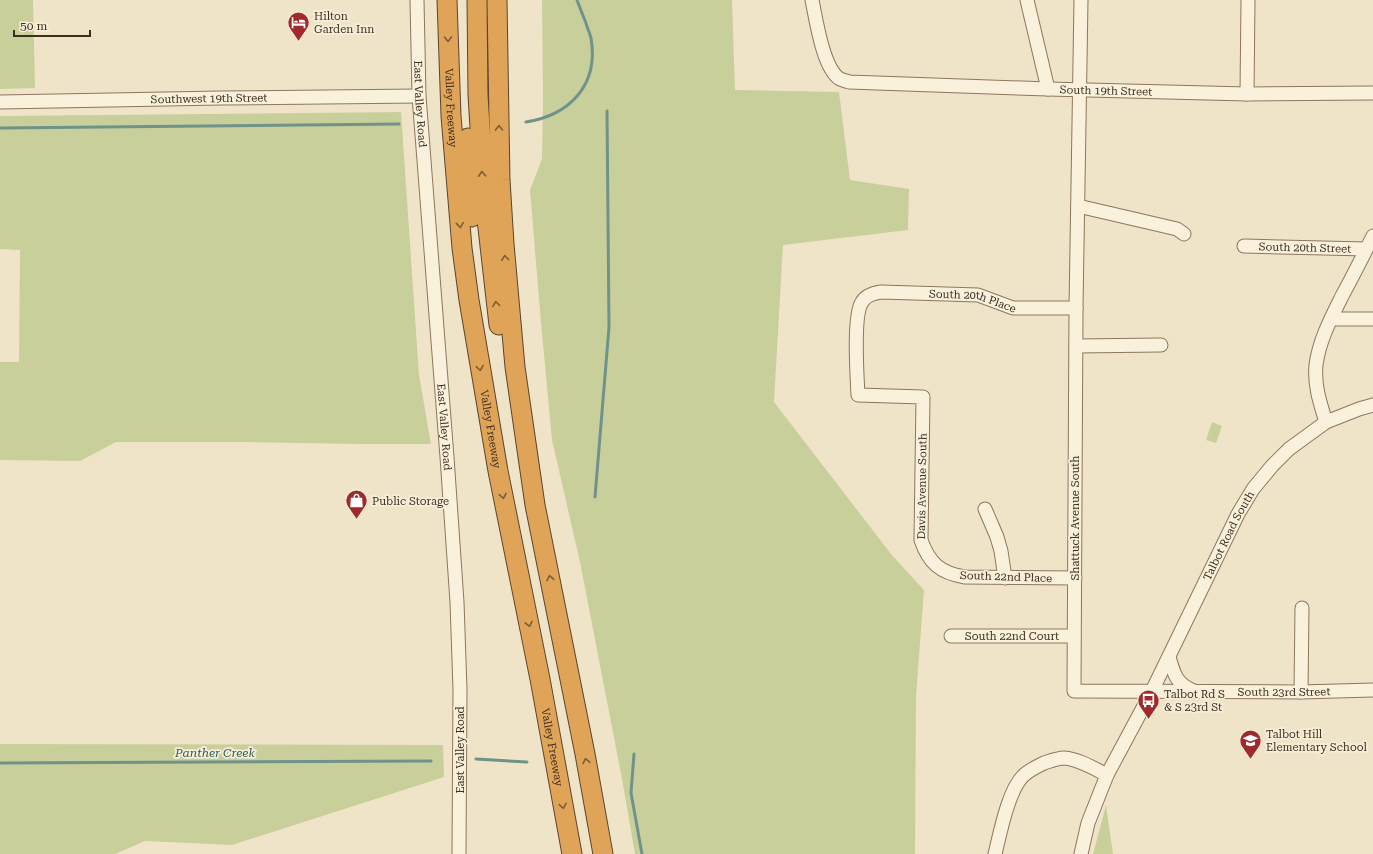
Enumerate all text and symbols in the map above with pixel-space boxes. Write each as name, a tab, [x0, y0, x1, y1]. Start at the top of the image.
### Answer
hotel icon: Hilton Garden Inn	[286, 9, 312, 42]
place label: Hilton Garden Inn	[314, 10, 374, 36]
scale bar	[14, 12, 90, 38]
text: 50 m	[20, 19, 47, 33]
one-way arrow	[444, 36, 452, 42]
street label: East Valley Road	[412, 60, 429, 148]
street label: Valley Freeway	[443, 68, 460, 148]
street label: South 19th Street	[1060, 83, 1152, 98]
street label: Southwest 19th Street	[150, 91, 267, 106]
one-way arrow	[495, 125, 504, 131]
one-way arrow	[478, 171, 487, 177]
one-way arrow	[455, 222, 464, 228]
street label: South 20th Street	[1259, 240, 1351, 255]
one-way arrow	[501, 255, 510, 261]
street label: South 20th Place	[929, 287, 1018, 315]
one-way arrow	[492, 300, 501, 307]
one-way arrow	[475, 365, 484, 371]
street label: East Valley Road	[435, 383, 454, 471]
street label: Valley Freeway	[478, 389, 504, 470]
street label: Davis Avenue South	[915, 433, 929, 540]
street label: Shattuck Avenue South	[1069, 456, 1082, 580]
shop icon: Public Storage	[343, 488, 369, 521]
street label: Talbot Road South	[1200, 489, 1257, 582]
one-way arrow	[498, 493, 506, 499]
place label: Public Storage	[372, 495, 449, 508]
street label: South 22nd Place	[960, 569, 1052, 585]
one-way arrow	[546, 575, 555, 581]
one-way arrow	[524, 620, 532, 627]
street label: South 22nd Court	[965, 630, 1059, 643]
street label: South 23rd Street	[1237, 685, 1331, 699]
bus stop icon: Talbot Rd S & S 23rd St	[1135, 687, 1161, 720]
place label: Talbot Rd S & S 23rd St	[1164, 688, 1225, 714]
street label: East Valley Road	[454, 706, 467, 794]
street label: Valley Freeway	[539, 707, 566, 788]
school or university icon: Talbot Hill Elementary School	[1238, 727, 1264, 760]
place label: Talbot Hill Elementary School	[1266, 728, 1367, 754]
water label: Panther Creek	[174, 746, 255, 760]
one-way arrow	[583, 757, 591, 764]
one-way arrow	[559, 803, 567, 809]

